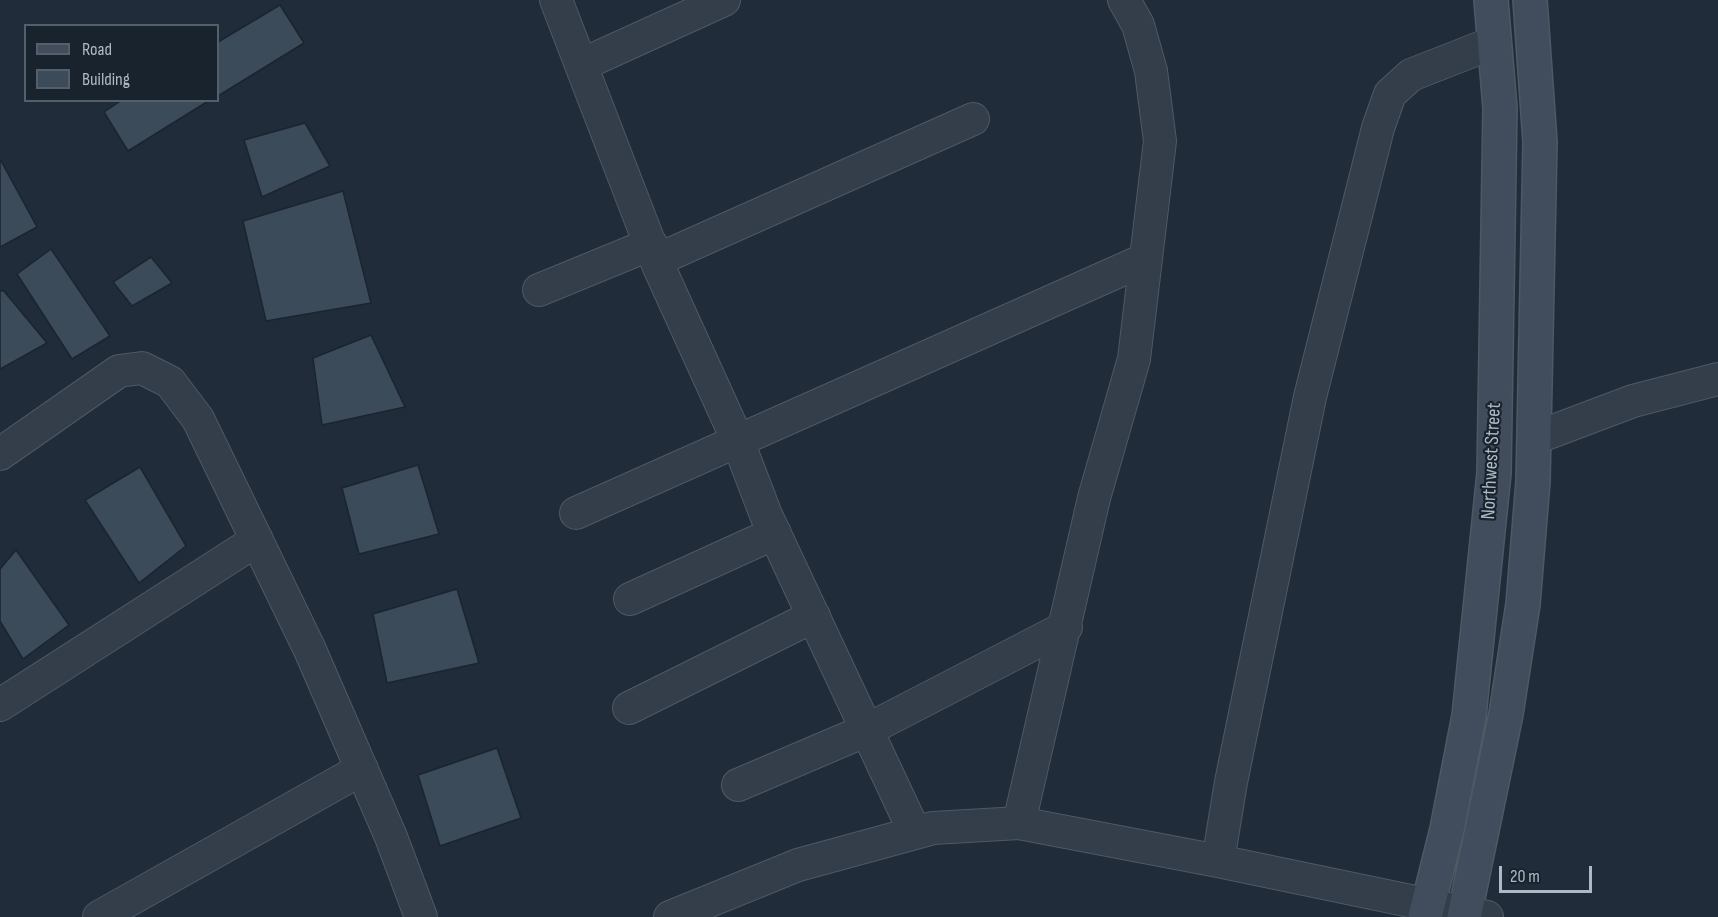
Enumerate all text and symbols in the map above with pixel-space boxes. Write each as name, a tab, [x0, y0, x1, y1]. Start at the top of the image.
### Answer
legend	[24, 24, 219, 102]
text: Road	[82, 39, 112, 60]
text: Building	[82, 69, 130, 90]
street label: Northwest Street	[1477, 402, 1507, 520]
scale bar	[1502, 854, 1595, 892]
text: 20 m	[1510, 866, 1540, 887]

